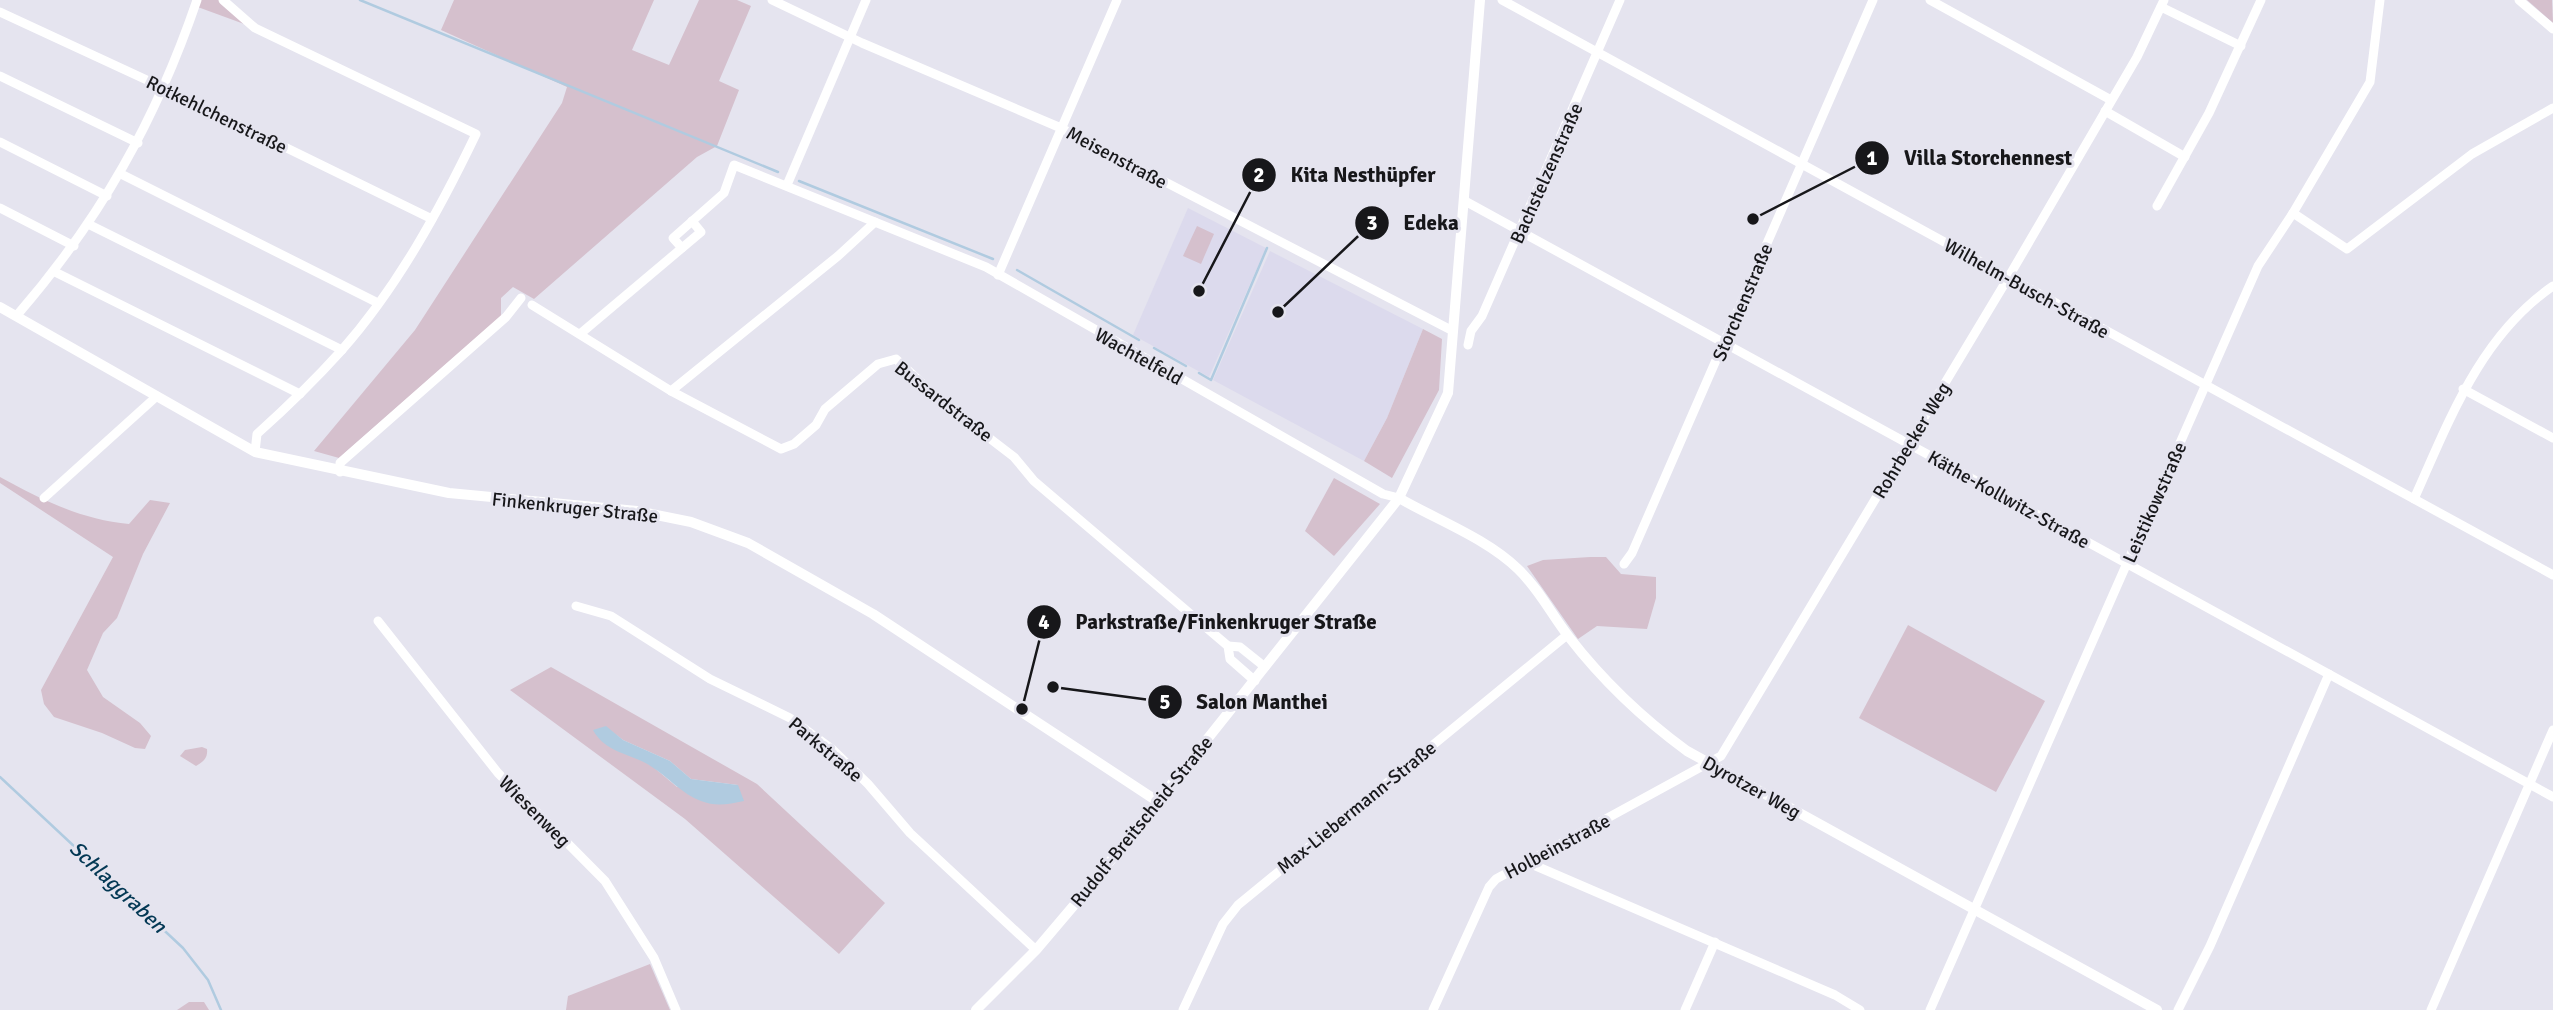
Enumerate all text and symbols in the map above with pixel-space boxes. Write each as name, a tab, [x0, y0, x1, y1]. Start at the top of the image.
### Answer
street label: Rotkehlchenstraße	[142, 70, 291, 159]
street label: Bachstelzenstraße	[1505, 99, 1589, 248]
street label: Meisenstraße	[1062, 121, 1171, 195]
callout: Villa Storchennest	[1854, 137, 2086, 179]
text: 1	[1866, 145, 1878, 171]
text: Villa Storchennest	[1904, 145, 2072, 171]
callout: Kita Nesthüpfer	[1242, 154, 1450, 196]
text: 2	[1253, 162, 1265, 188]
text: Kita Nesthüpfer	[1290, 162, 1436, 188]
callout: Edeka	[1354, 202, 1472, 244]
text: 3	[1366, 210, 1378, 236]
text: Edeka	[1403, 210, 1459, 236]
street label: Wilhelm-Busch-Straße	[1940, 233, 2113, 344]
street label: Storchenstraße	[1707, 240, 1779, 365]
street label: Wachtelfeld	[1090, 323, 1187, 391]
street label: Bussardstraße	[890, 356, 997, 448]
street label: Rohrbecker Weg	[1868, 378, 1956, 503]
street label: Leistikowstraße	[2118, 438, 2192, 567]
street label: Käthe-Kollwitz-Straße	[1923, 445, 2094, 554]
street label: Finkenkruger Straße	[490, 487, 659, 529]
callout: Parkstraße/Finkenkruger Straße	[1027, 601, 1391, 643]
text: 4	[1038, 609, 1050, 635]
text: Parkstraße/Finkenkruger Straße	[1075, 609, 1377, 635]
callout: Salon Manthei	[1147, 681, 1342, 723]
text: 5	[1159, 689, 1171, 715]
text: Salon Manthei	[1196, 689, 1328, 715]
street label: Parkstraße	[783, 712, 867, 788]
street label: Rudolf-Breitscheid-Straße	[1065, 731, 1218, 912]
street label: Max-Liebermann-Straße	[1272, 736, 1441, 879]
street label: Dyrotzer Weg	[1698, 751, 1805, 825]
street label: Wiesenweg	[493, 771, 575, 853]
street label: Holbeinstraße	[1501, 809, 1614, 885]
water label: Schlaggraben	[64, 835, 172, 939]

